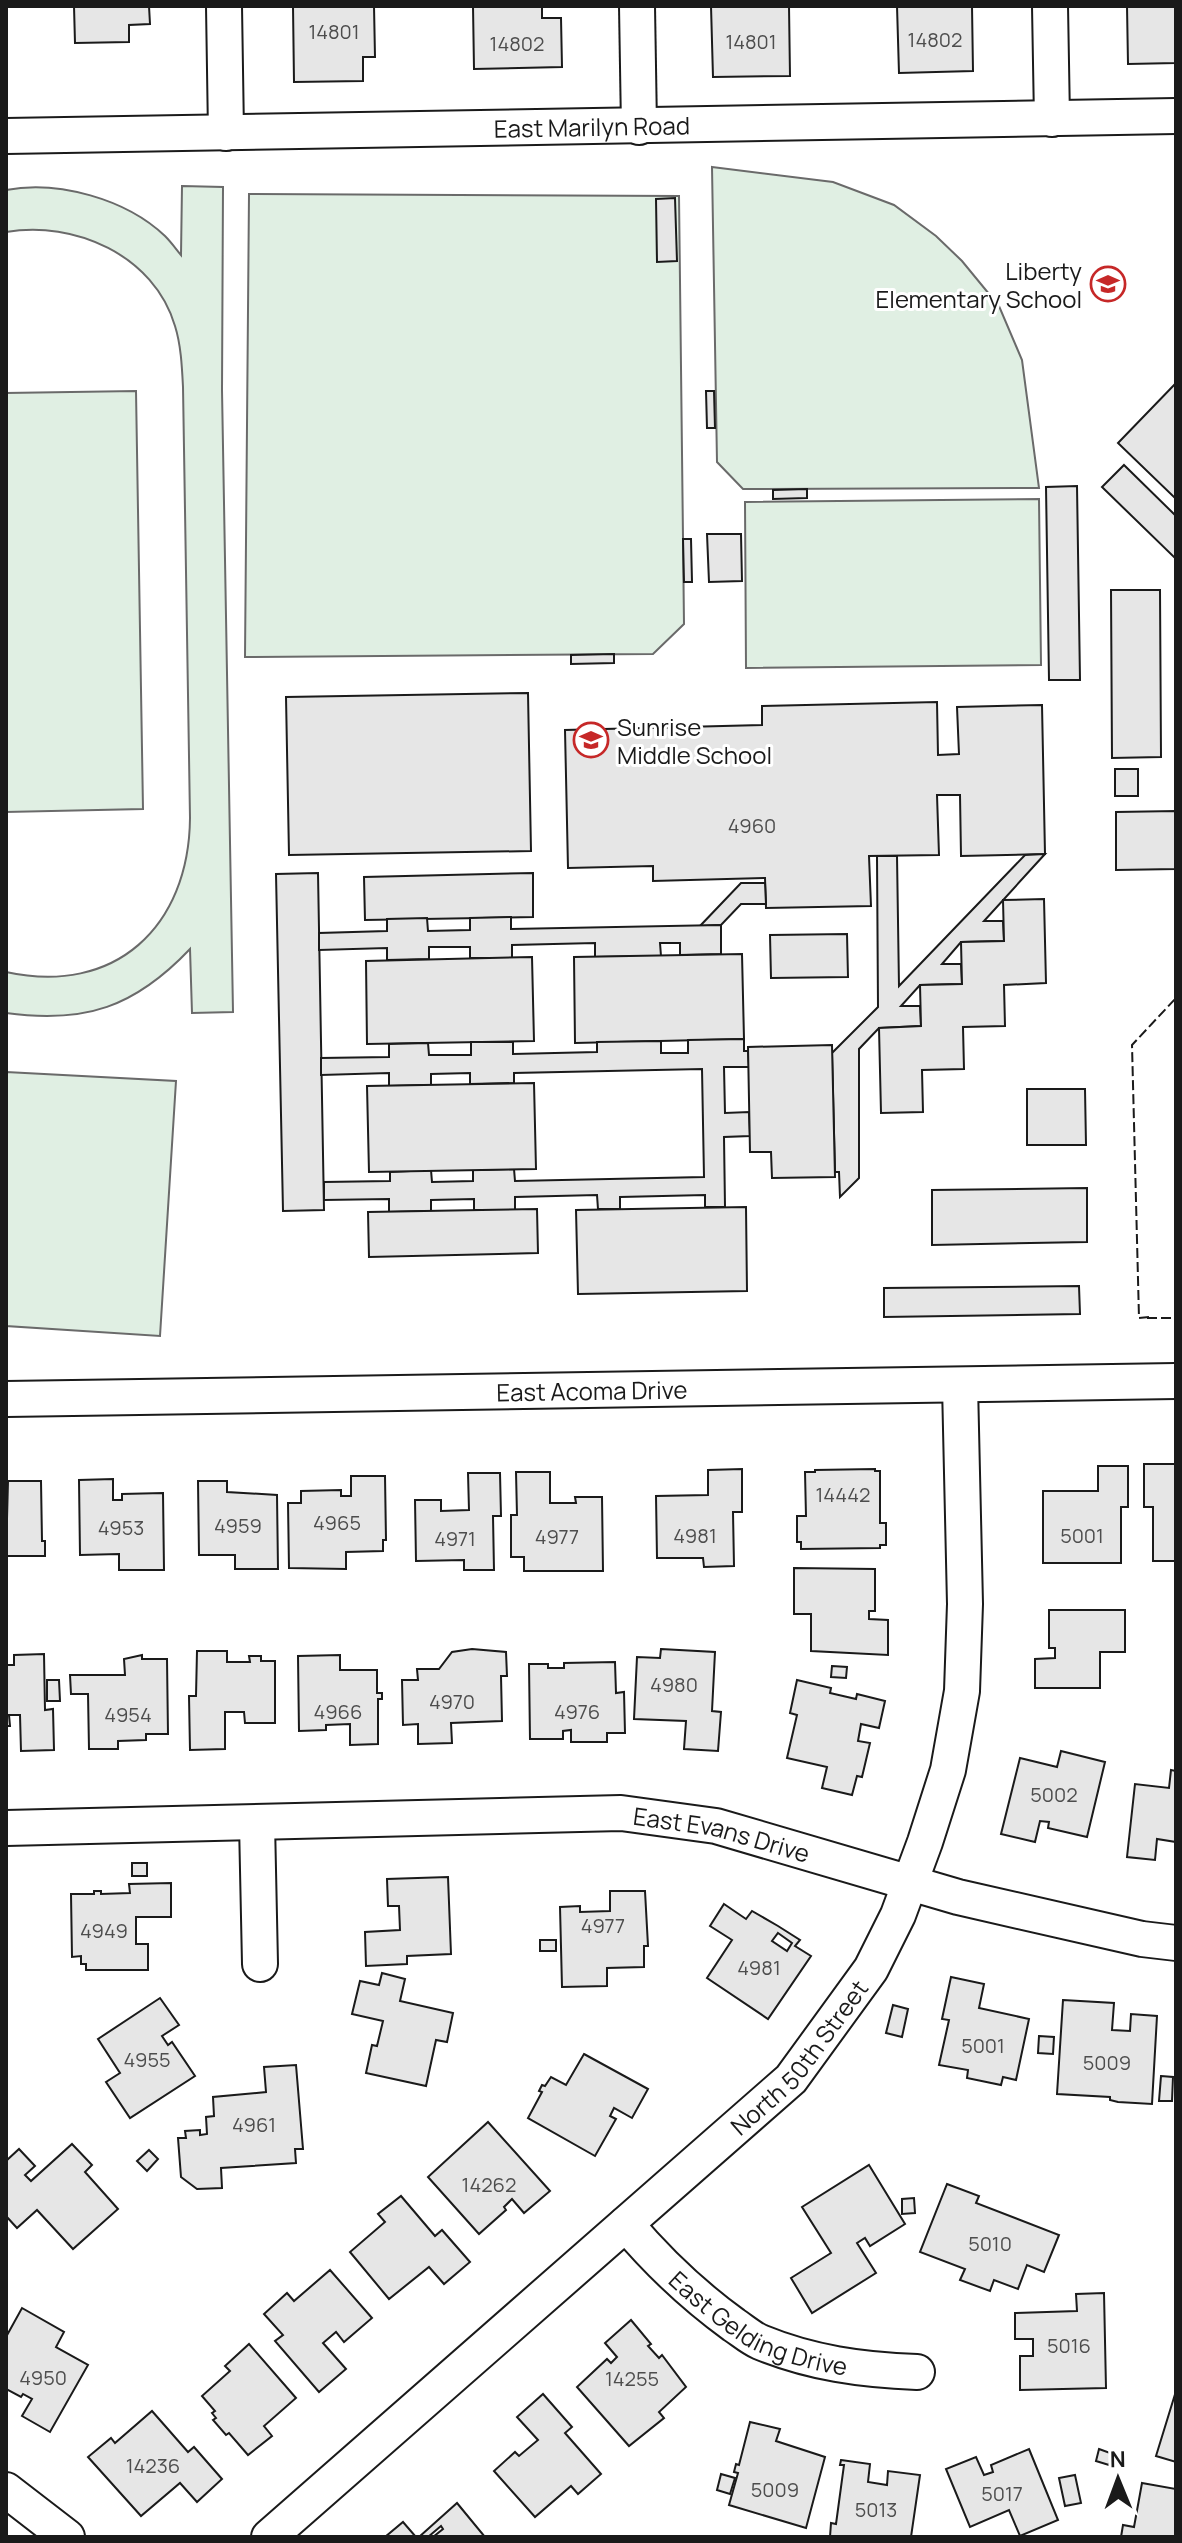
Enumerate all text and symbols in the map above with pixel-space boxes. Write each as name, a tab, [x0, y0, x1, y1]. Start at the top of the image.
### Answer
house number: 14801	[308, 18, 360, 45]
house number: 14802	[908, 26, 962, 53]
house number: 14801	[725, 28, 777, 55]
house number: 14802	[490, 30, 544, 57]
street label: East Marilyn Road	[494, 108, 690, 144]
place label: Liberty Elementary School	[876, 254, 1082, 315]
school or university icon: Liberty Elementary School	[1089, 265, 1127, 303]
place label: Sunrise Middle School	[617, 710, 772, 771]
school or university icon: Sunrise Middle School	[572, 721, 610, 759]
house number: 4960	[728, 812, 776, 839]
street label: East Acoma Drive	[496, 1372, 688, 1408]
house number: 14442	[816, 1481, 870, 1508]
house number: 4965	[313, 1509, 361, 1536]
house number: 4959	[214, 1512, 262, 1539]
house number: 4953	[98, 1514, 144, 1541]
house number: 4981	[673, 1522, 717, 1549]
house number: 5001	[1060, 1522, 1104, 1549]
house number: 4977	[535, 1523, 579, 1550]
house number: 4971	[434, 1525, 476, 1552]
house number: 4980	[650, 1671, 698, 1698]
house number: 4970	[429, 1688, 475, 1715]
house number: 4966	[314, 1698, 362, 1725]
house number: 4976	[554, 1698, 600, 1725]
house number: 4954	[104, 1701, 152, 1728]
house number: 5002	[1030, 1781, 1078, 1808]
street label: East Evans Drive	[631, 1798, 814, 1869]
house number: 4977	[581, 1912, 625, 1939]
house number: 4949	[80, 1917, 128, 1944]
house number: 4981	[737, 1954, 781, 1981]
street label: North 50th Street	[723, 1973, 875, 2142]
house number: 5001	[961, 2032, 1005, 2059]
house number: 4955	[123, 2046, 171, 2073]
house number: 5009	[1083, 2049, 1131, 2076]
house number: 4961	[232, 2111, 276, 2138]
house number: 14262	[462, 2171, 516, 2198]
house number: 5010	[968, 2230, 1012, 2257]
street label: East Gelding Drive	[663, 2263, 850, 2382]
house number: 5016	[1047, 2332, 1091, 2359]
house number: 4950	[19, 2364, 67, 2391]
house number: 14255	[605, 2365, 659, 2392]
north arrow	[1078, 2439, 1158, 2519]
text: N	[1109, 2444, 1126, 2474]
house number: 14236	[126, 2452, 180, 2479]
house number: 5009	[751, 2476, 799, 2503]
house number: 5017	[981, 2480, 1023, 2507]
house number: 5013	[855, 2496, 897, 2523]

